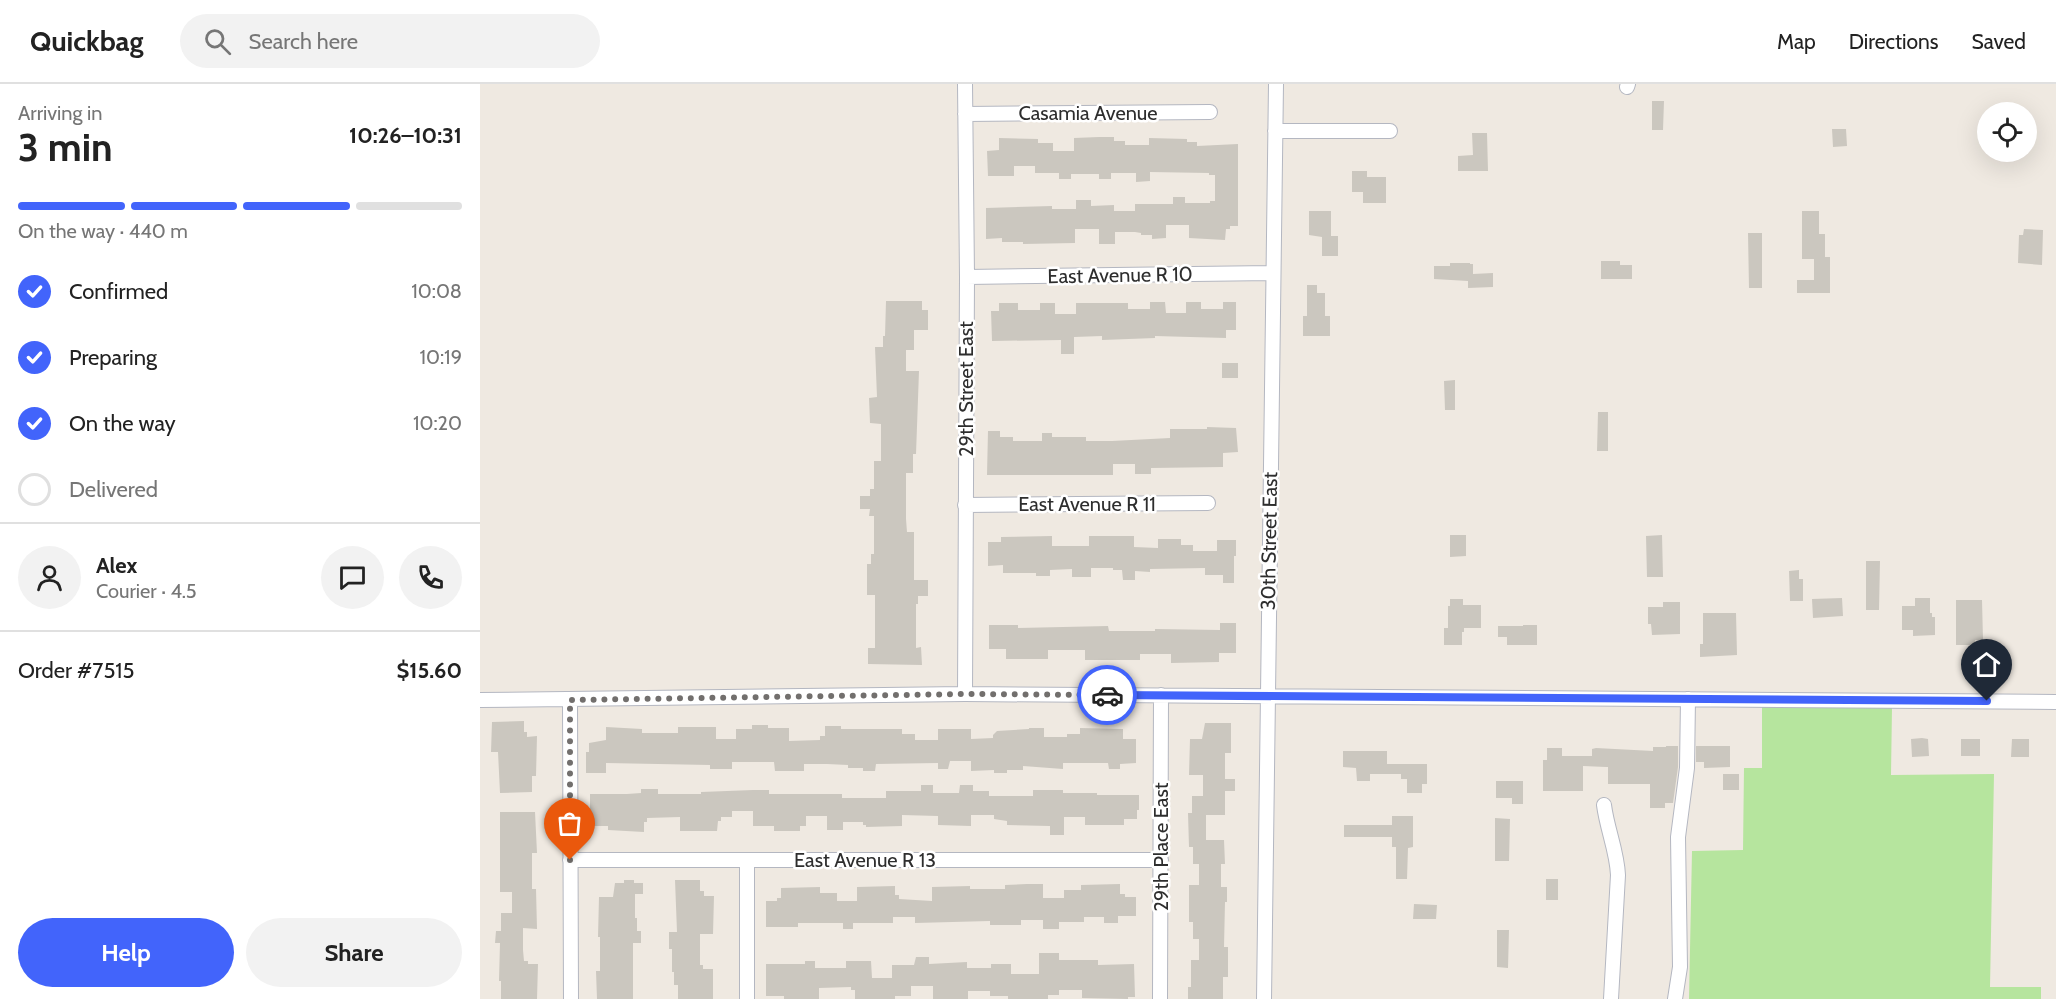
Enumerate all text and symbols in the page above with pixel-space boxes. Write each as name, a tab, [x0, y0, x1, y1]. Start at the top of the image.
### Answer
search box	[180, 14, 600, 68]
text: Quickbag	[30, 24, 144, 58]
icon: search	[201, 25, 234, 58]
text: Search here	[249, 28, 358, 55]
text: Map	[1777, 29, 1816, 54]
text: Directions	[1849, 29, 1938, 54]
text: Saved	[1971, 29, 2026, 54]
text: Arriving in	[18, 101, 102, 125]
street label: Casamia Avenue	[1018, 101, 1158, 125]
map controls	[1977, 102, 2037, 162]
button: locate	[1977, 102, 2037, 162]
text: 10:26–10:31	[349, 122, 462, 149]
text: 3 min	[18, 123, 113, 171]
text: On the way · 440 m	[18, 219, 188, 243]
street label: East Avenue R 10	[1047, 262, 1193, 288]
icon: check	[18, 275, 51, 308]
text: Confirmed	[69, 278, 168, 305]
text: 10:08	[411, 279, 462, 303]
street label: 29th Street East	[954, 321, 978, 457]
icon: check	[18, 341, 51, 374]
text: Preparing	[69, 344, 157, 371]
text: 10:19	[419, 345, 462, 369]
icon: check	[18, 407, 51, 440]
text: On the way	[69, 410, 176, 437]
text: 10:20	[413, 411, 462, 435]
street label: 30th Street East	[1256, 471, 1282, 610]
text: Delivered	[69, 476, 158, 503]
street label: East Avenue R 11	[1018, 492, 1156, 516]
button: person	[18, 546, 81, 609]
button: chat	[321, 546, 384, 609]
button: phone	[399, 546, 462, 609]
text: Alex	[96, 552, 137, 579]
text: Courier · 4.5	[96, 579, 197, 603]
pin	[1961, 639, 2012, 701]
icon: home	[1970, 648, 2003, 681]
text: Order #7515	[18, 657, 134, 684]
text: $15.60	[397, 657, 462, 684]
courier	[1077, 665, 1137, 725]
icon: car	[1091, 679, 1124, 712]
street label: 29th Place East	[1149, 782, 1173, 911]
pin	[544, 798, 595, 860]
icon: bag	[553, 807, 586, 840]
street label: East Avenue R 13	[794, 848, 936, 872]
button: Help	[18, 918, 234, 987]
button: Share	[246, 918, 462, 987]

